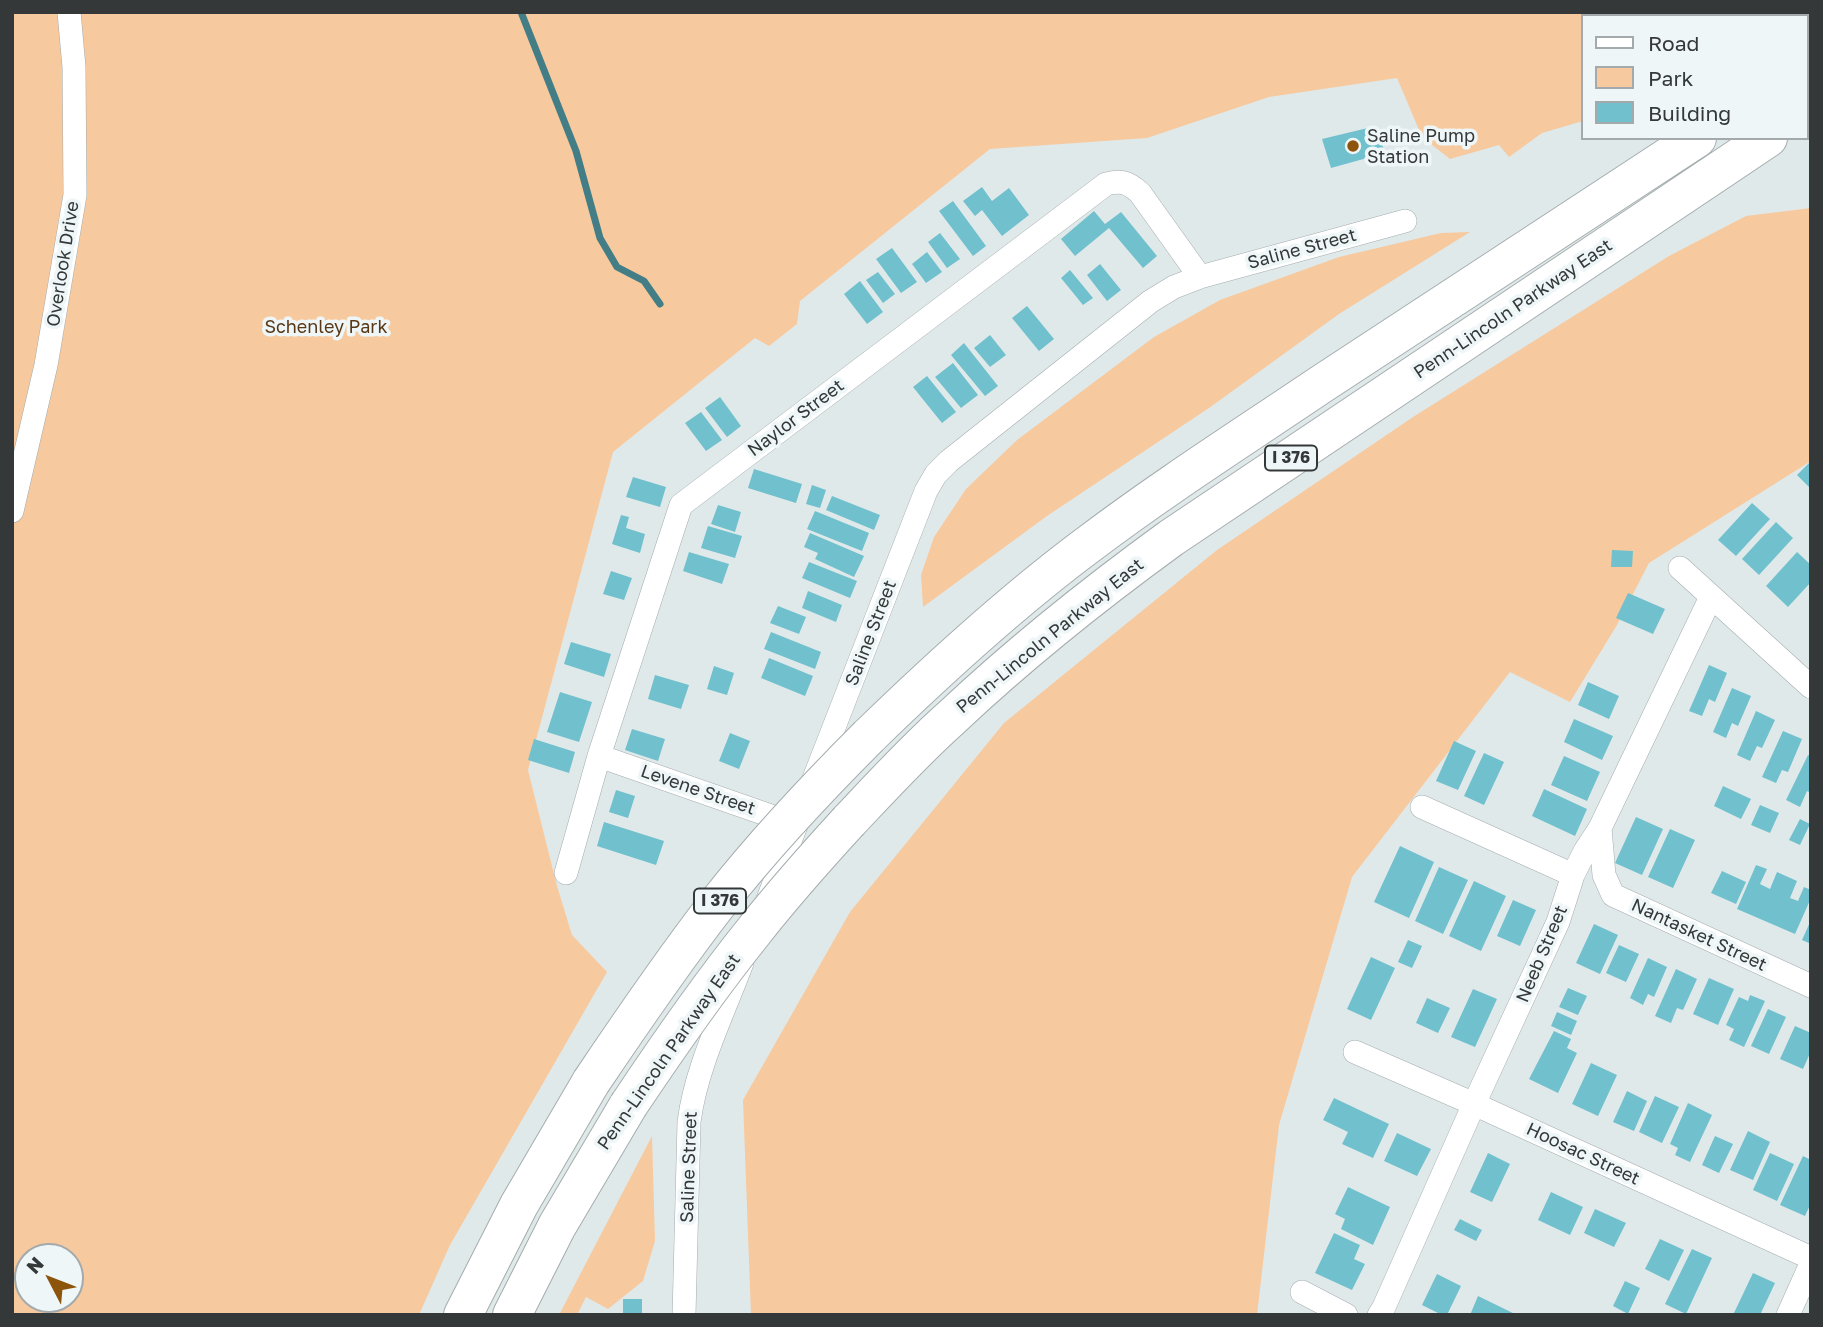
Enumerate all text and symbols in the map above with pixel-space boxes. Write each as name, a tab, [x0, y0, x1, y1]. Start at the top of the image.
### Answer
legend	[1582, 14, 1809, 140]
text: Road	[1648, 30, 1699, 56]
text: Park	[1648, 65, 1693, 91]
text: Building	[1648, 100, 1731, 126]
place label: Saline Pump Station	[1367, 125, 1475, 168]
marker: Saline Pump Station	[1345, 138, 1361, 154]
street label: Overlook Drive	[42, 200, 84, 328]
street label: Saline Street	[1245, 224, 1359, 274]
street label: Penn-Lincoln Parkway East	[1410, 234, 1616, 384]
park label: Schenley Park	[264, 316, 388, 338]
street label: Naylor Street	[744, 375, 848, 461]
road number: I 376	[1265, 446, 1317, 471]
street label: Penn-Lincoln Parkway East	[952, 554, 1148, 718]
street label: Saline Street	[841, 577, 901, 689]
street label: Levene Street	[638, 760, 758, 820]
road number: I 376	[694, 888, 746, 914]
street label: Nantasket Street	[1628, 894, 1770, 976]
street label: Neeb Street	[1512, 902, 1572, 1006]
street label: Penn-Lincoln Parkway East	[593, 950, 745, 1154]
street label: Saline Street	[676, 1111, 702, 1223]
street label: Hoosac Street	[1523, 1118, 1643, 1190]
north arrow	[14, 1243, 84, 1313]
text: N	[21, 1252, 48, 1278]

